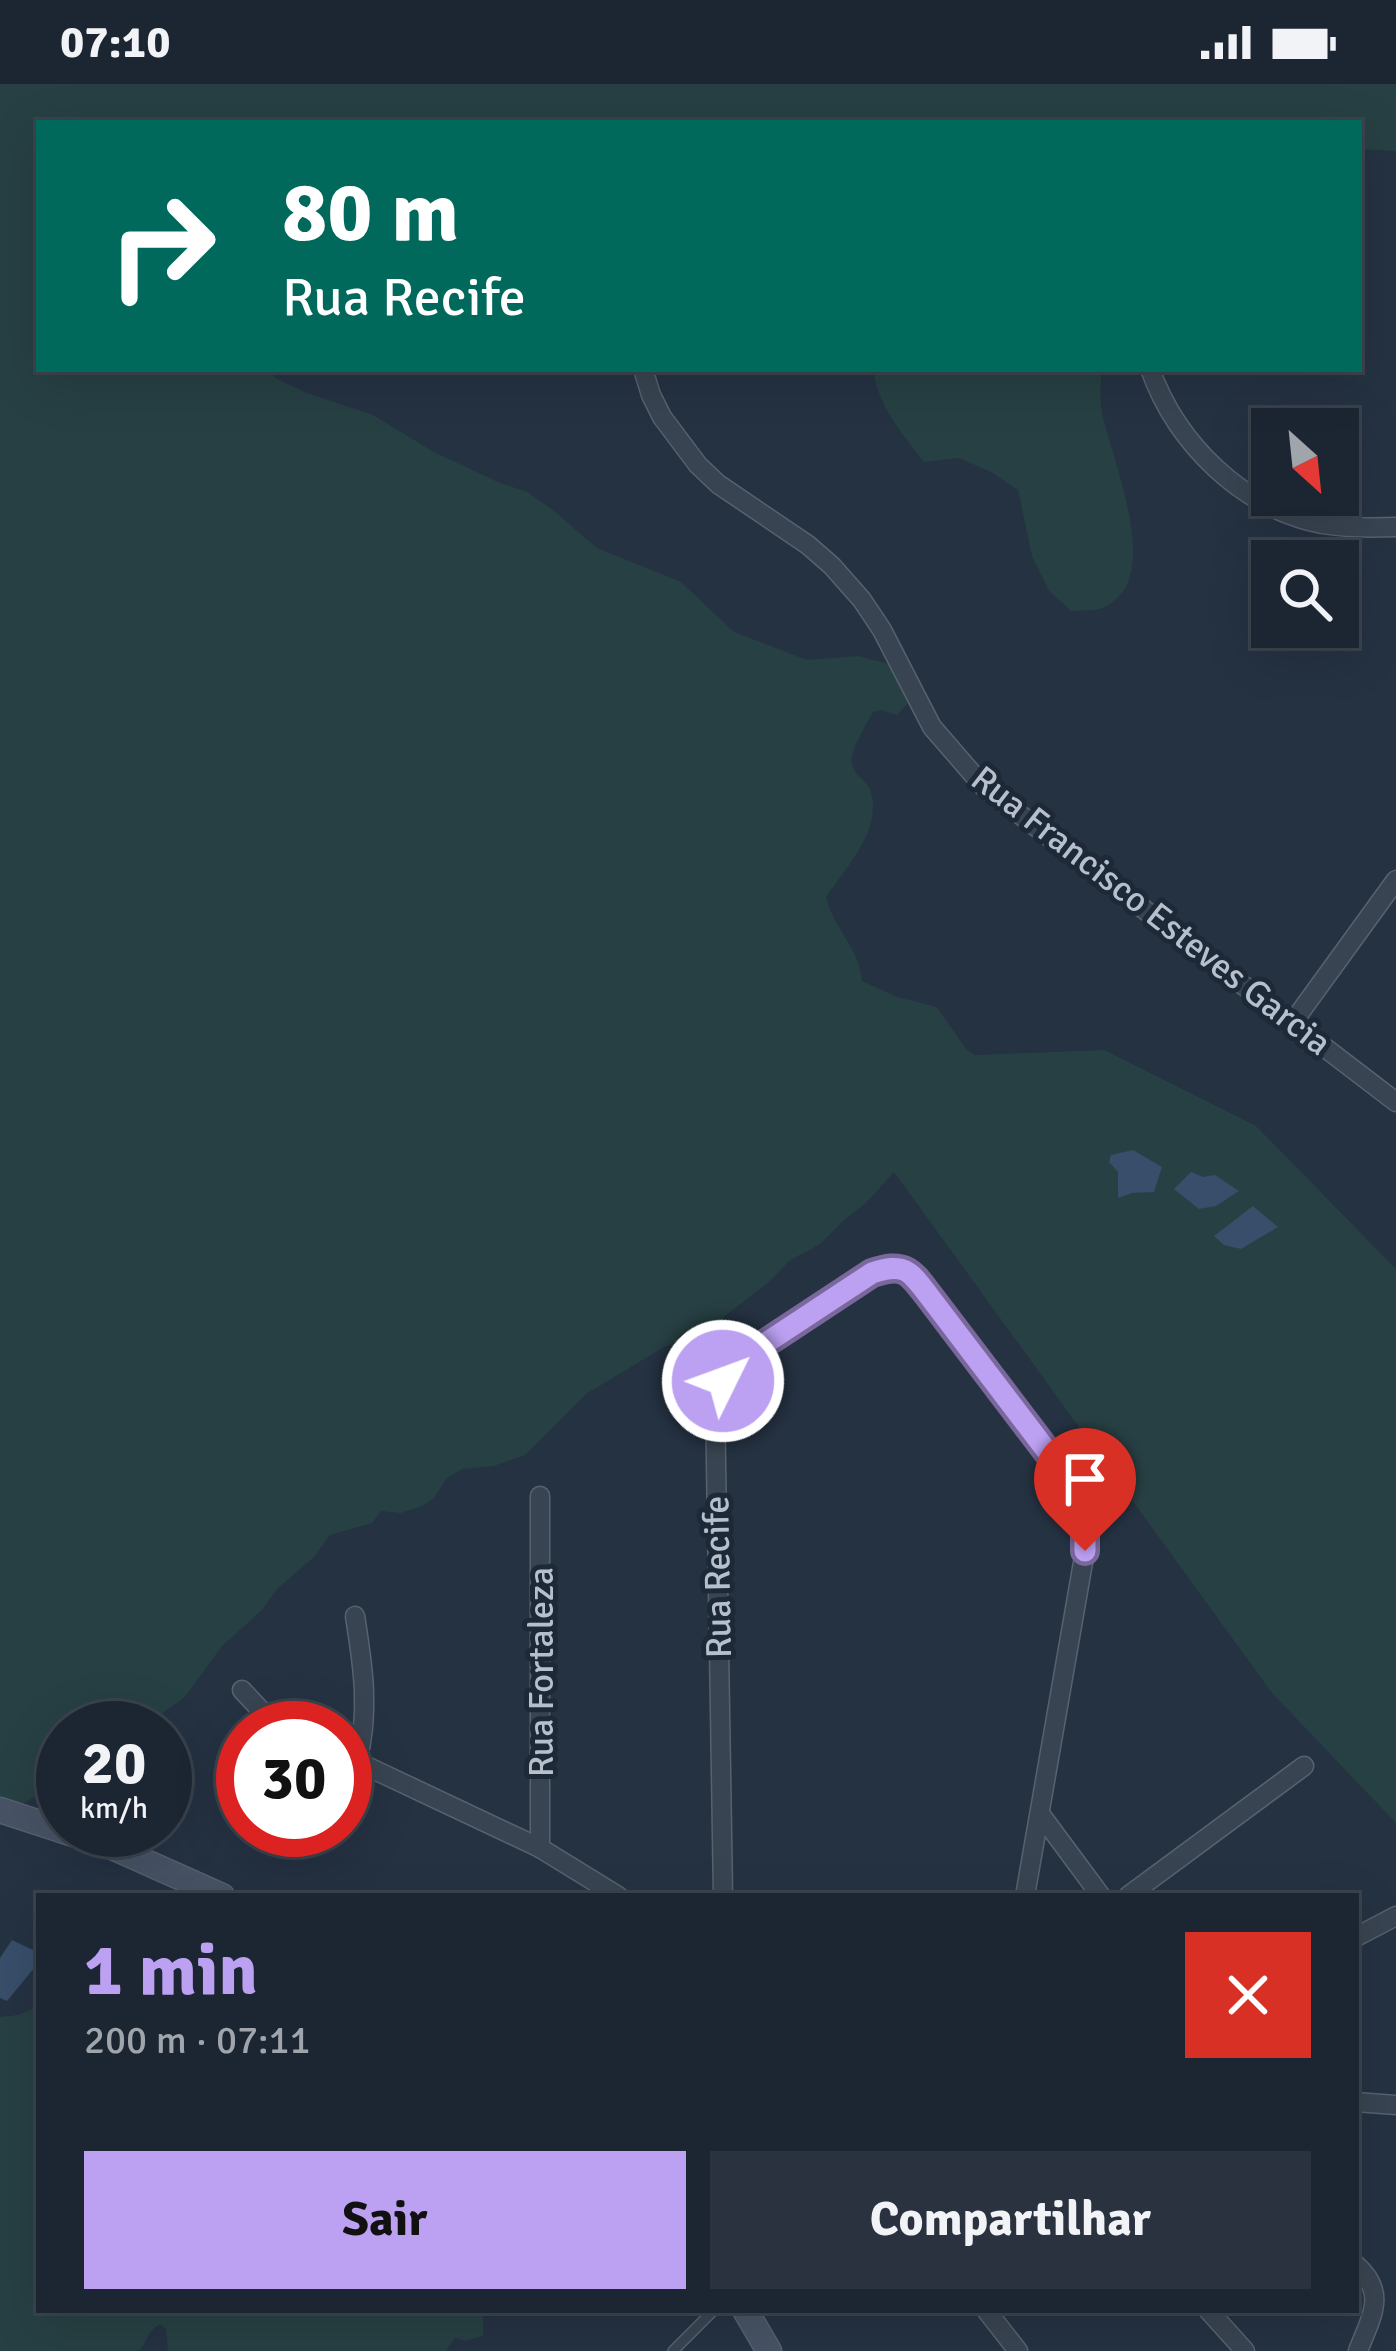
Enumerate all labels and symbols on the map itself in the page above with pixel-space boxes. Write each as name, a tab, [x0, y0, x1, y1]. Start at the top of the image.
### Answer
north arrow	[1251, 408, 1359, 516]
street label: Rua Francisco Esteves Garcia	[962, 756, 1340, 1066]
position arrow	[660, 1318, 786, 1444]
pin	[1034, 1428, 1136, 1551]
street label: Rua Recife	[694, 1495, 742, 1659]
street label: Rua Fortaleza	[519, 1567, 564, 1777]
speed limit sign: 30	[216, 1701, 372, 1857]

